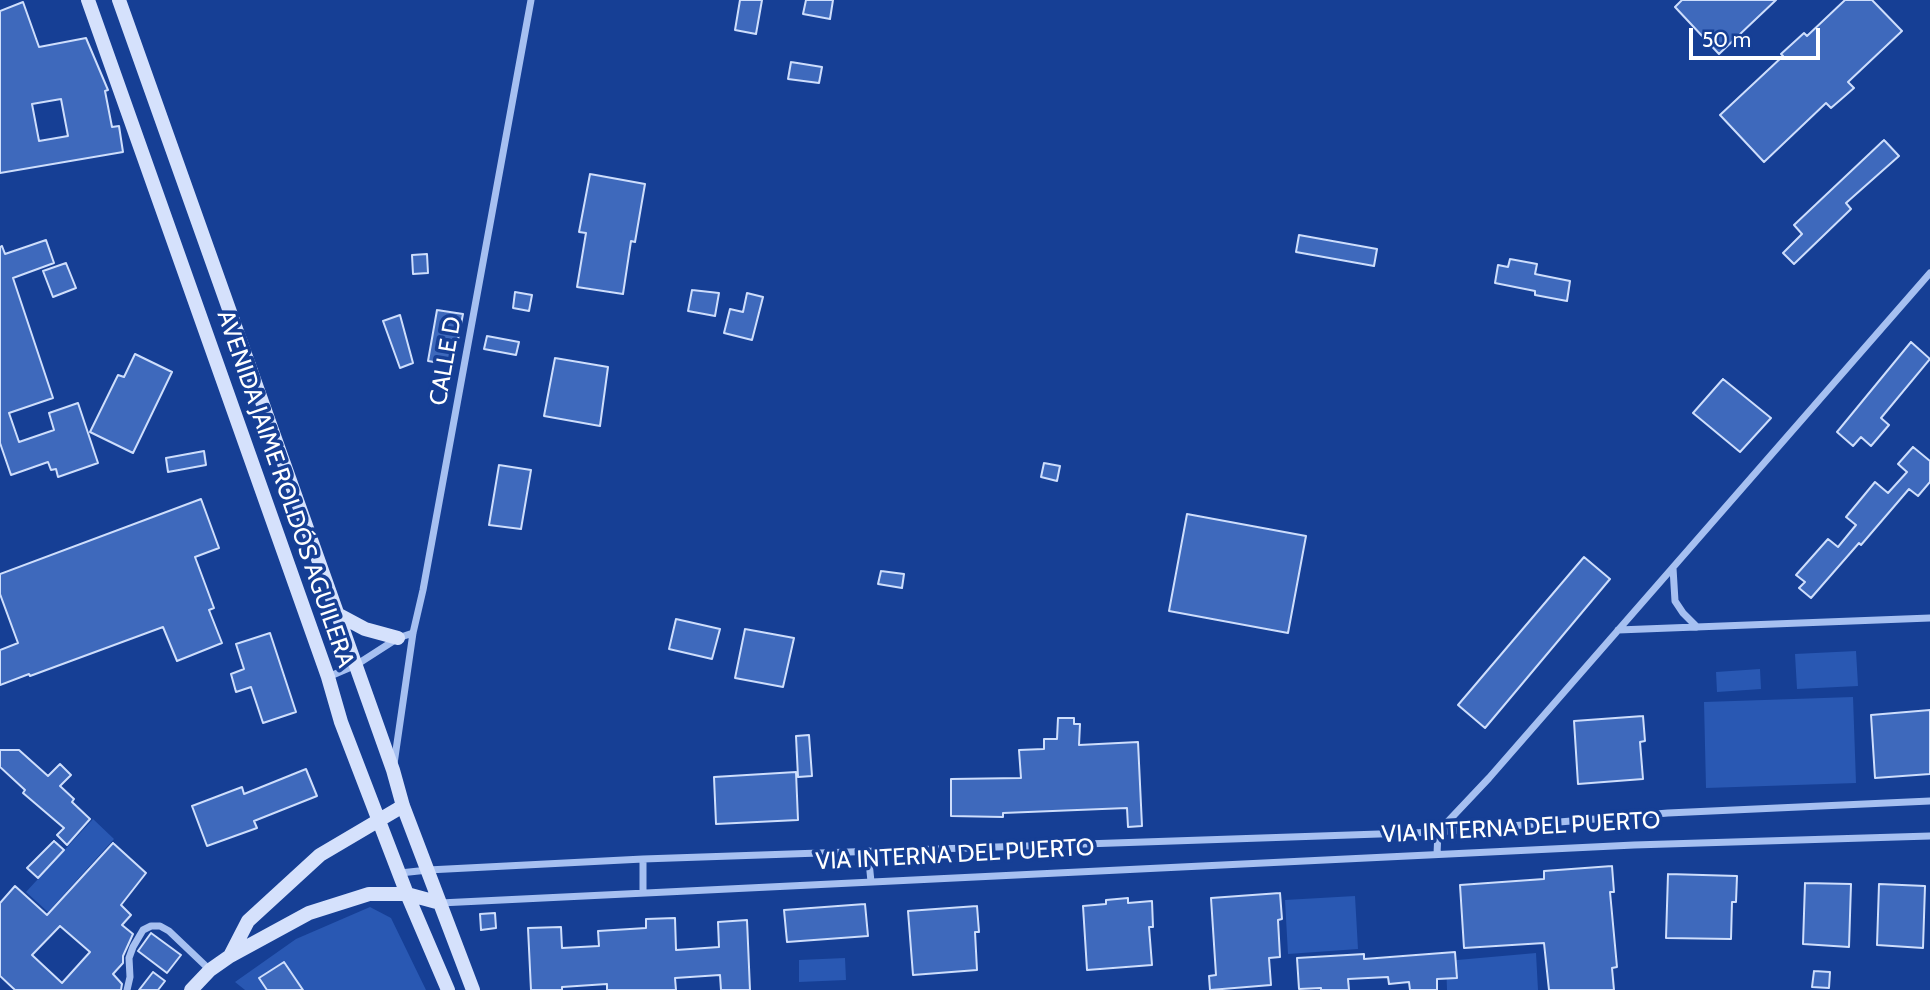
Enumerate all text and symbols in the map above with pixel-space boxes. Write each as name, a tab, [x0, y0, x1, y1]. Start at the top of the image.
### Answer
scale bar	[1692, 14, 1823, 58]
text: 50 m	[1702, 27, 1751, 52]
street label: AVENIDA JAIME ROLDÓS AGUILERA	[210, 307, 360, 671]
street label: CALLE D	[424, 314, 468, 408]
street label: VIA INTERNA DEL PUERTO	[1381, 806, 1661, 850]
street label: VIA INTERNA DEL PUERTO	[815, 833, 1095, 877]

